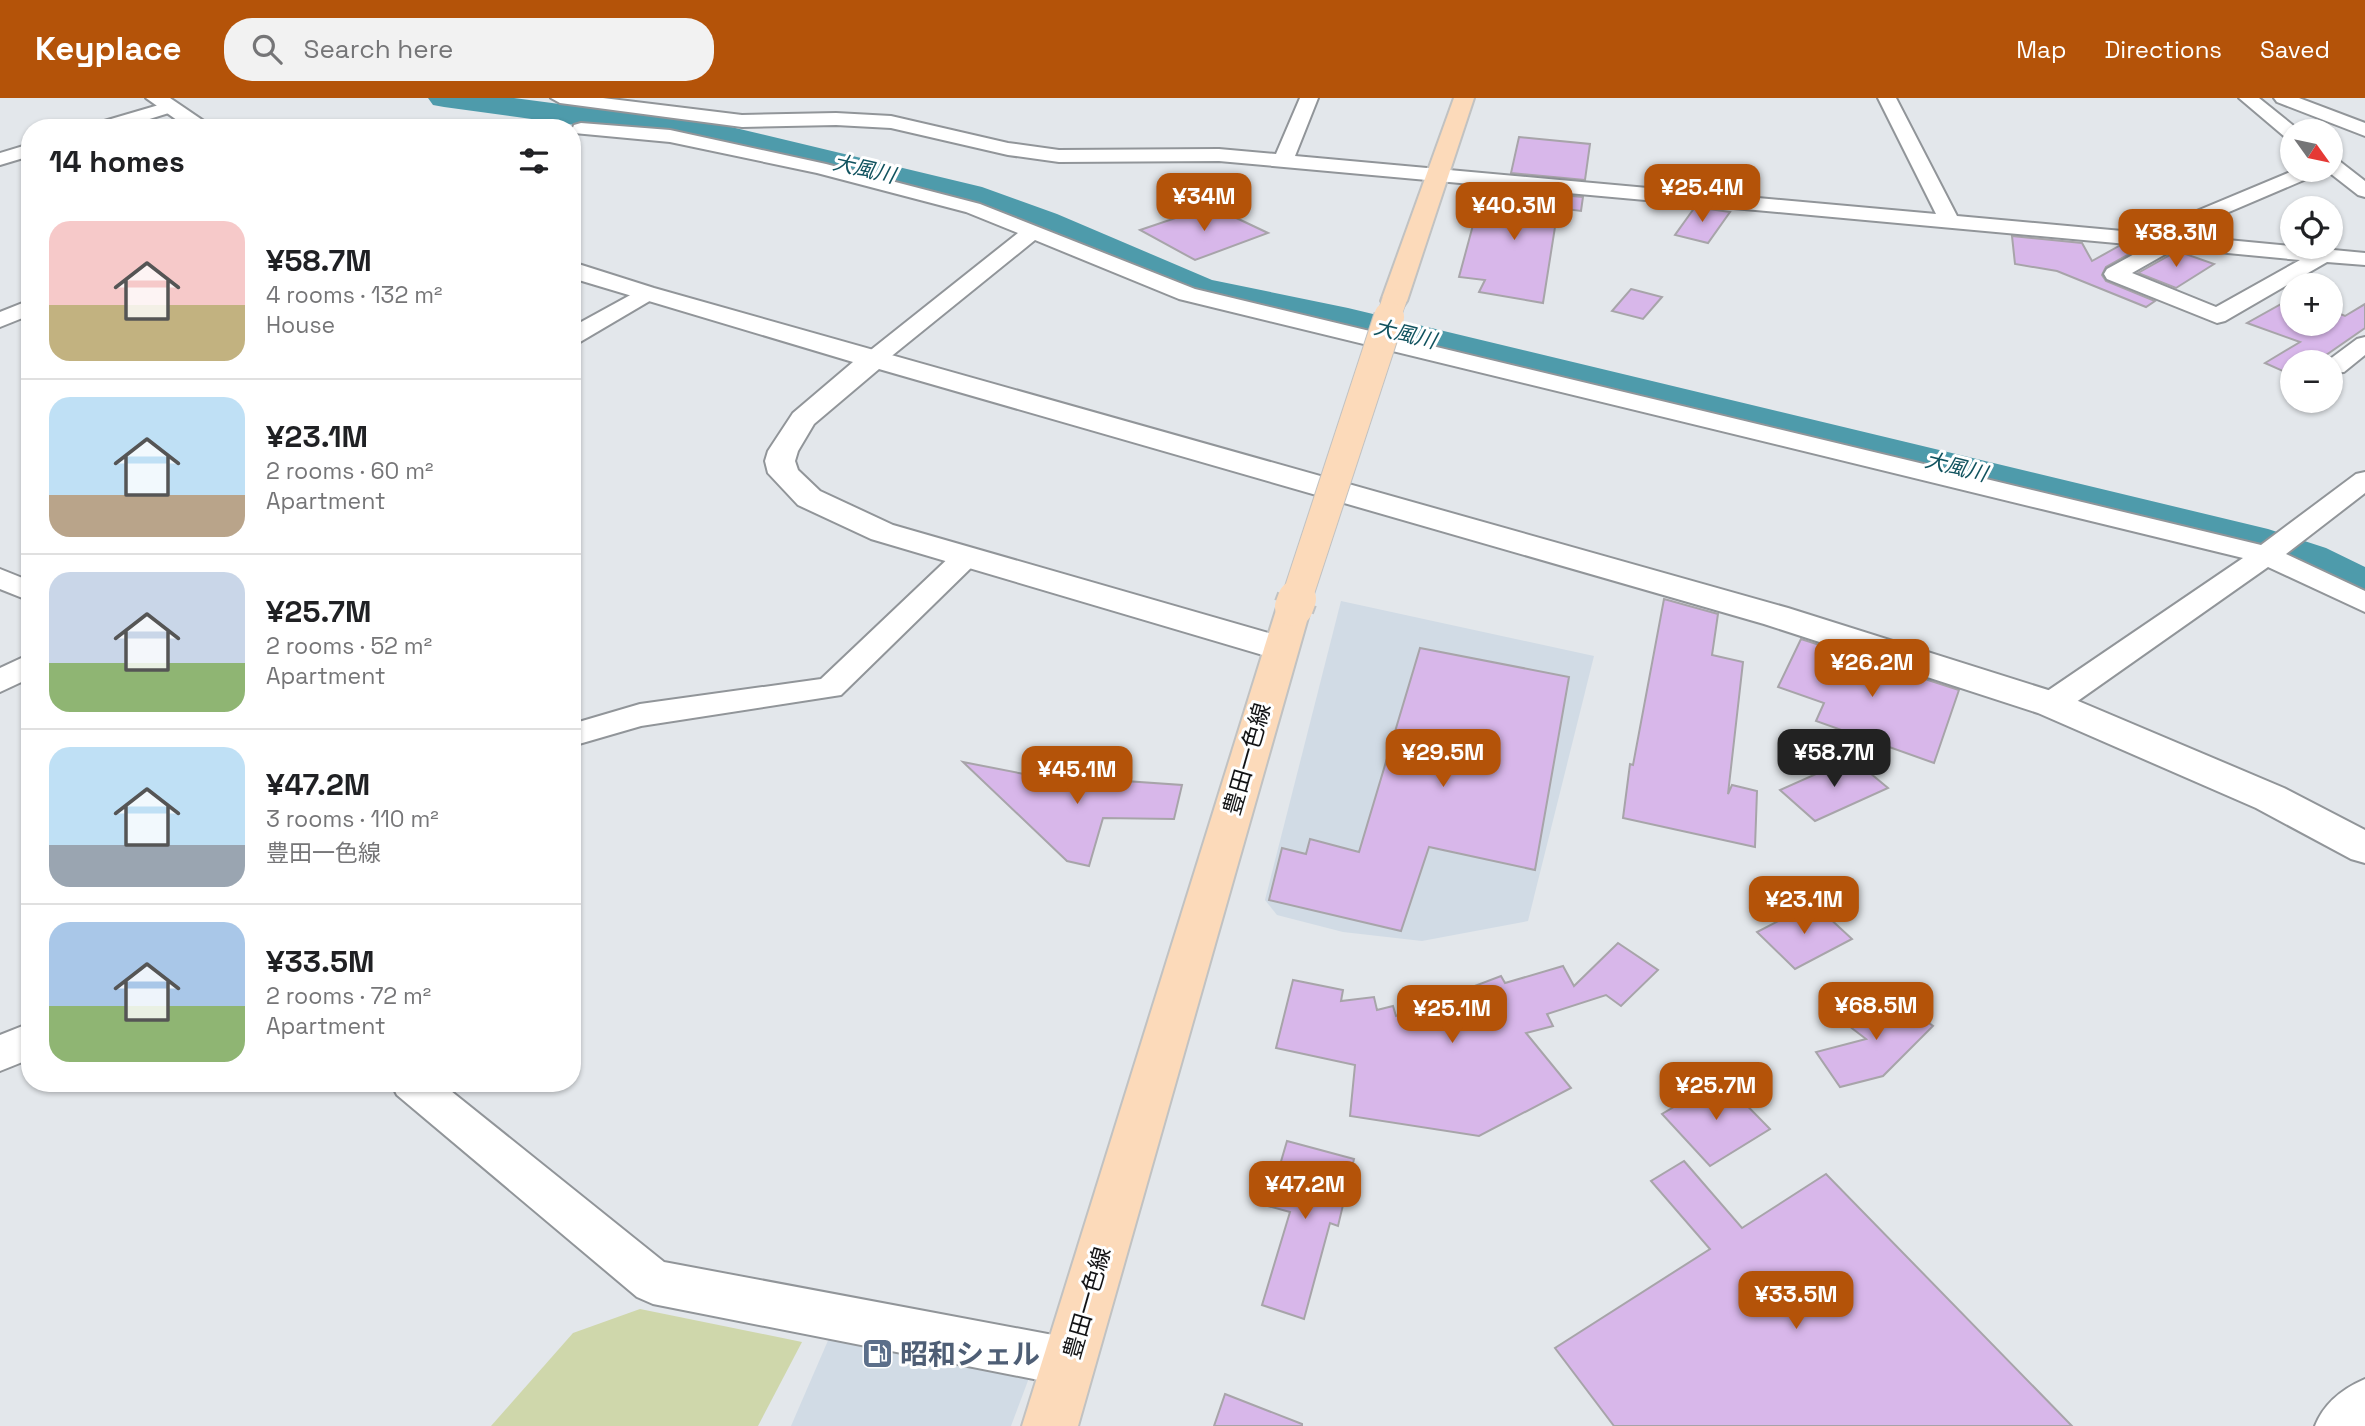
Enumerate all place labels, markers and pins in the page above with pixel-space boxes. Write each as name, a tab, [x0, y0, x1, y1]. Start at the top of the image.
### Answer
pin: ¥25.4M	[1645, 164, 1759, 224]
pin: ¥34M	[1163, 174, 1245, 233]
pin: ¥40.3M	[1457, 183, 1571, 242]
pin: ¥38.3M	[2119, 209, 2233, 269]
pin: ¥26.2M	[1815, 640, 1929, 699]
pin: ¥29.5M	[1386, 730, 1500, 789]
pin: ¥58.7M	[1777, 730, 1891, 789]
pin: ¥45.1M	[1020, 746, 1134, 806]
pin: ¥23.1M	[1747, 876, 1861, 936]
pin: ¥68.5M	[1819, 982, 1933, 1042]
pin: ¥25.1M	[1395, 986, 1509, 1045]
pin: ¥25.7M	[1659, 1062, 1773, 1122]
pin: ¥47.2M	[1248, 1162, 1362, 1221]
pin: ¥33.5M	[1739, 1272, 1853, 1331]
place label: 昭和シェル	[900, 1336, 1040, 1372]
fuel station icon: 昭和シェル	[860, 1337, 894, 1371]

